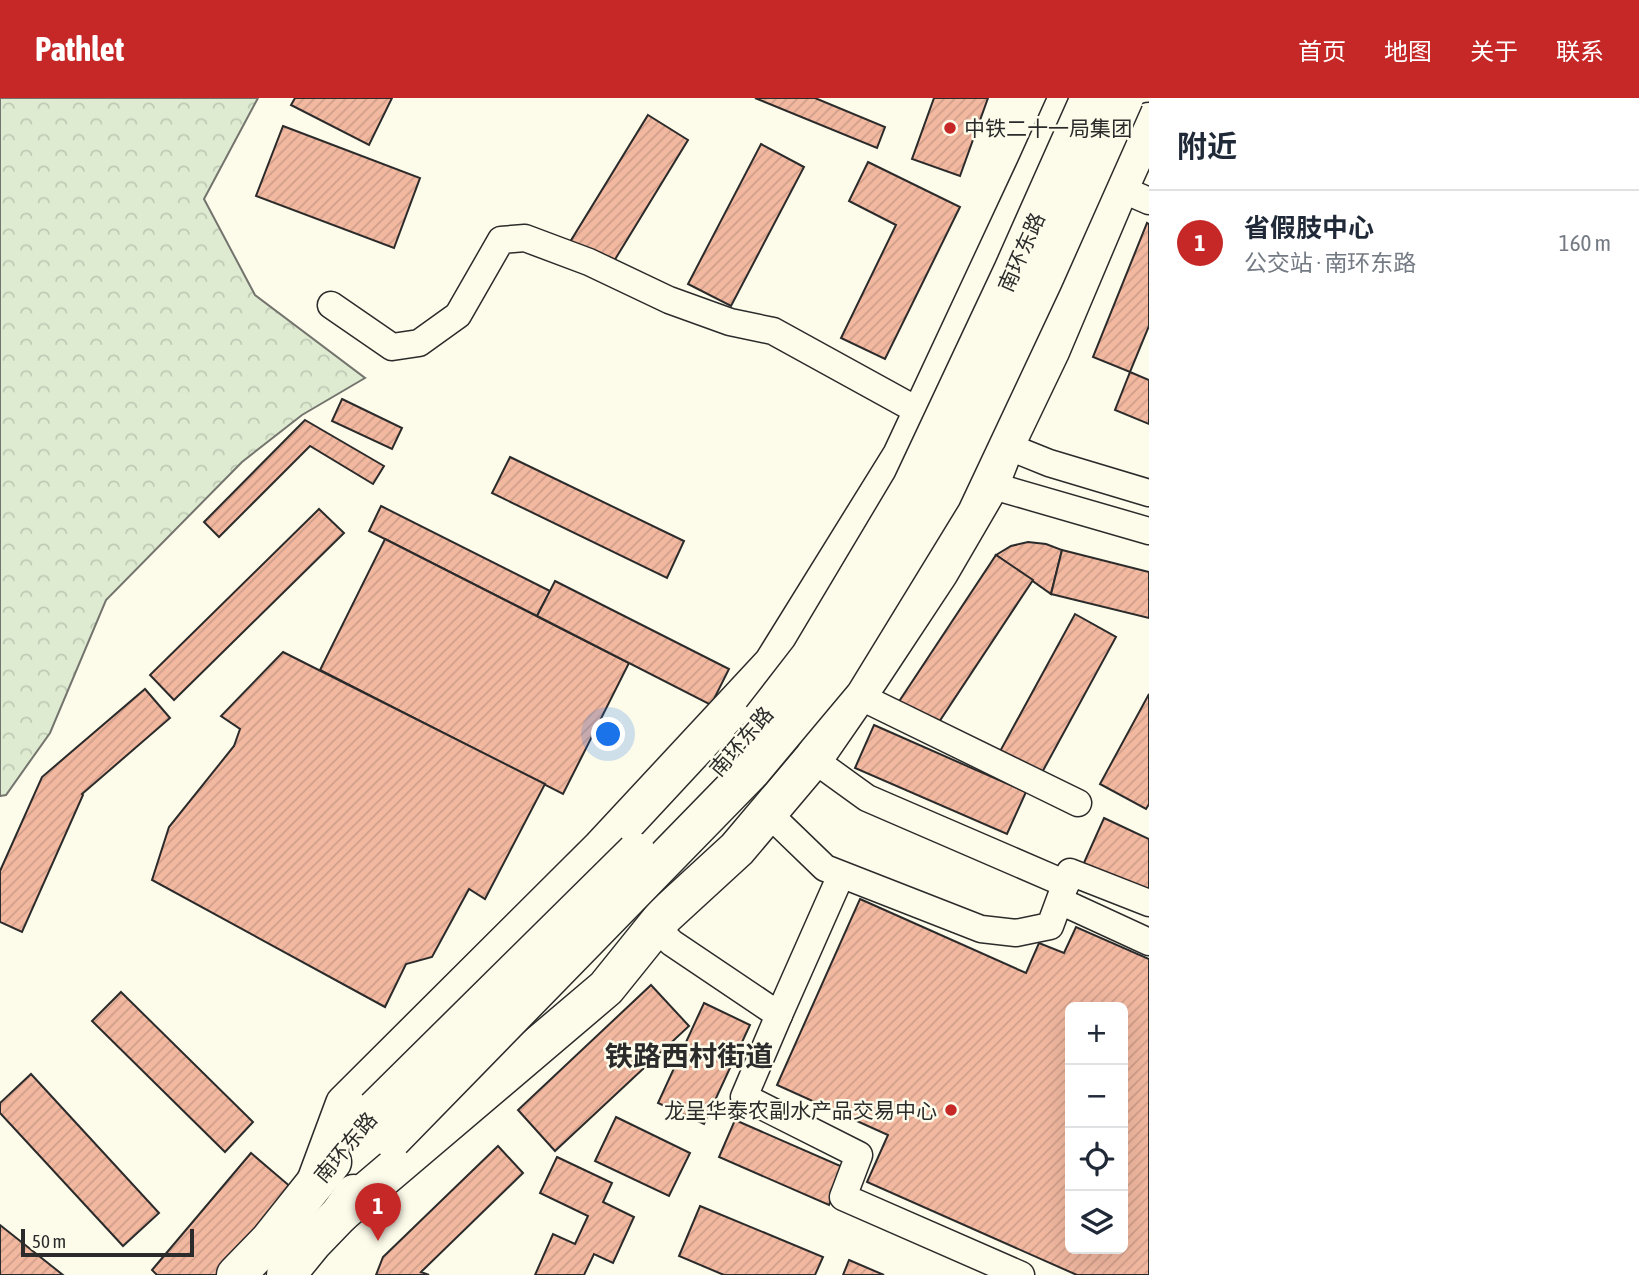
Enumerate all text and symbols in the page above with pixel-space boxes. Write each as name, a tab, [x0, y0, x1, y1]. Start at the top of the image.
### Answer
text: Pathlet	[35, 30, 124, 68]
text: 首页	[1298, 38, 1346, 65]
text: 地图	[1384, 38, 1432, 65]
text: 关于	[1470, 38, 1518, 65]
text: 联系	[1556, 38, 1604, 65]
place label: 中铁二十一局集团	[964, 116, 1132, 140]
marker: 中铁二十一局集团	[942, 120, 958, 136]
text: 附近	[1177, 129, 1237, 163]
street label: 南环东路	[993, 209, 1049, 295]
text: 省假肢中心	[1244, 213, 1374, 243]
text: 1	[1195, 230, 1205, 256]
text: 160 m	[1559, 230, 1611, 256]
text: 公交站 · 南环东路	[1244, 250, 1416, 276]
street label: 南环东路	[704, 701, 778, 781]
your location	[591, 717, 625, 751]
map controls	[1065, 1002, 1128, 1254]
button: +	[1065, 1002, 1128, 1065]
district label: 铁路西村街道	[605, 1040, 773, 1072]
button: −	[1065, 1065, 1128, 1128]
place label: 龙呈华泰农副水产品交易中心	[664, 1098, 937, 1122]
marker: 龙呈华泰农副水产品交易中心	[943, 1102, 959, 1118]
street label: 南环东路	[309, 1107, 381, 1187]
button: locate	[1065, 1128, 1128, 1191]
pin: 1	[355, 1183, 401, 1241]
button: layers	[1065, 1191, 1128, 1254]
scale bar	[21, 1226, 194, 1258]
text: 50 m	[32, 1230, 66, 1252]

